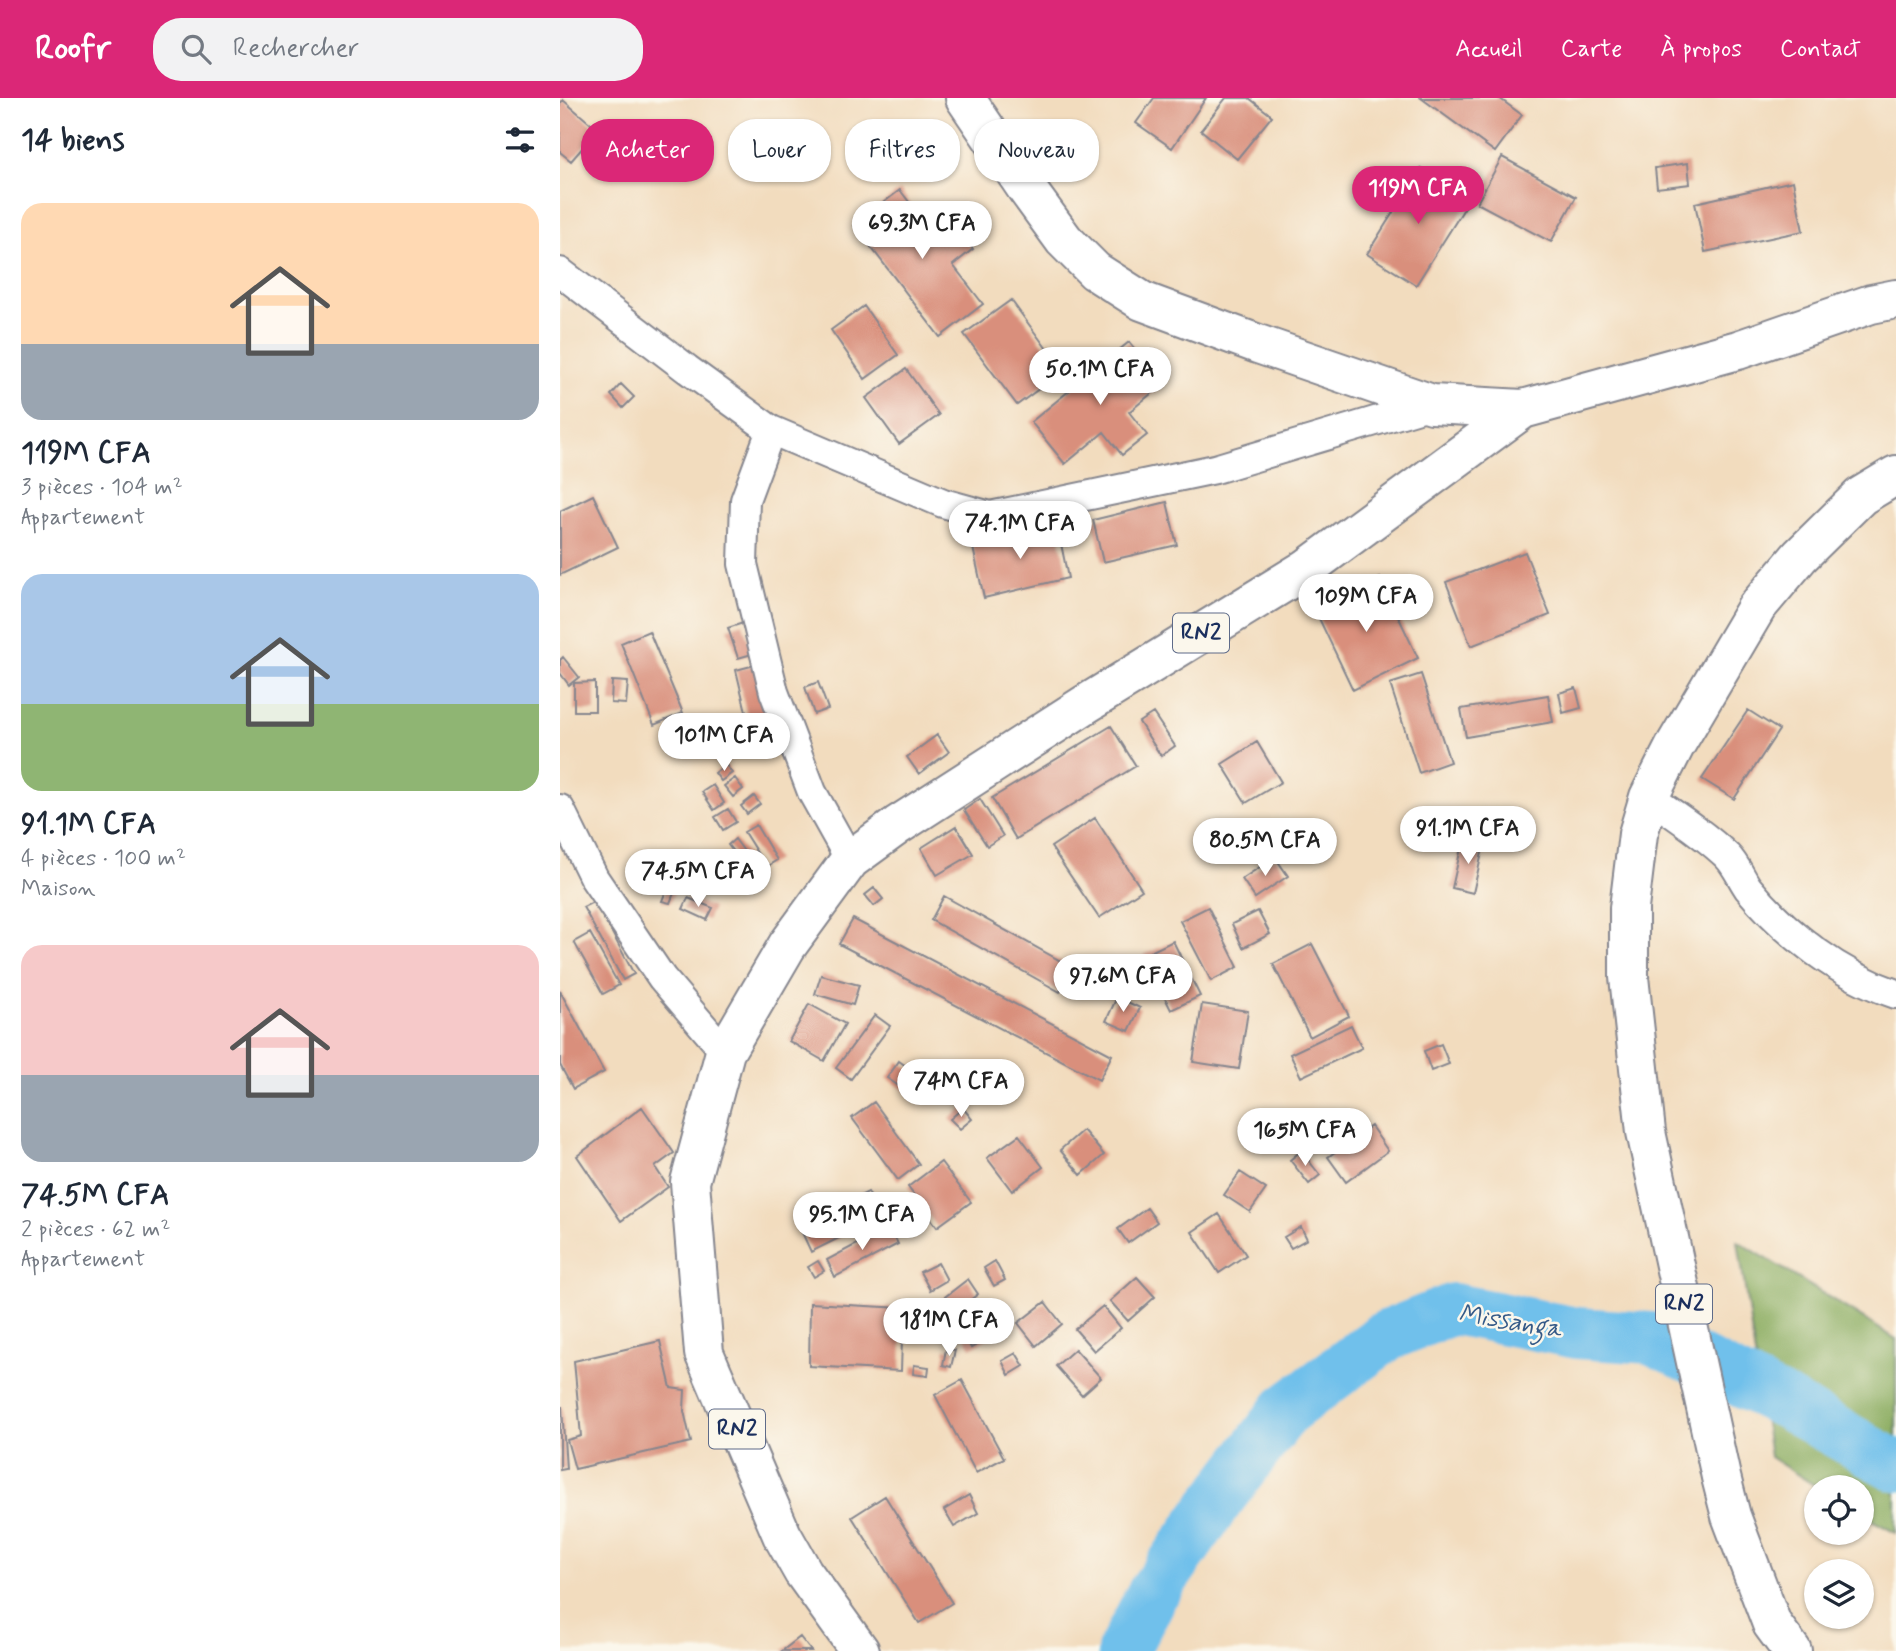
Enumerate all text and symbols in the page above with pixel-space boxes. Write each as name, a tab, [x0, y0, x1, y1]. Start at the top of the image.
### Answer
search box	[153, 18, 643, 81]
text: Roofr	[35, 27, 111, 71]
icon: search	[177, 30, 215, 68]
text: Rechercher	[233, 32, 359, 66]
text: Accueil	[1455, 34, 1523, 65]
text: Carte	[1561, 34, 1622, 65]
text: À propos	[1660, 34, 1742, 65]
text: Contact	[1780, 34, 1861, 65]
chip: Acheter	[581, 119, 714, 182]
chip: Louer	[728, 119, 831, 182]
chip: Filtres	[845, 119, 960, 182]
chip: Nouveau	[974, 119, 1099, 182]
text: 14 biens	[21, 121, 125, 160]
icon: filters	[501, 121, 539, 159]
pin: 119M CFA	[1346, 166, 1490, 226]
text: 119M CFA	[1368, 174, 1468, 204]
pin: 69.3M CFA	[842, 202, 1002, 261]
text: 69.3M CFA	[868, 209, 976, 239]
icon: home	[217, 248, 343, 374]
pin: 50.1M CFA	[1020, 348, 1180, 407]
text: 50.1M CFA	[1045, 355, 1155, 385]
text: 119M CFA	[21, 434, 151, 473]
text: 3 pièces · 104 m²	[21, 473, 183, 503]
pin: 74.1M CFA	[940, 502, 1100, 561]
text: Appartement	[21, 503, 145, 533]
text: 74.1M CFA	[965, 509, 1075, 539]
pin: 109M CFA	[1294, 574, 1438, 634]
text: 109M CFA	[1314, 582, 1418, 612]
road number: RN2	[1173, 614, 1229, 652]
icon: home	[217, 619, 343, 745]
pin: 101M CFA	[652, 714, 796, 773]
text: 101M CFA	[674, 721, 774, 751]
text: 91.1M CFA	[21, 805, 156, 844]
pin: 91.1M CFA	[1388, 806, 1548, 866]
text: 91.1M CFA	[1416, 814, 1520, 844]
pin: 80.5M CFA	[1185, 818, 1345, 878]
text: 80.5M CFA	[1209, 826, 1321, 856]
text: 4 pièces · 100 m²	[21, 844, 186, 874]
pin: 74.5M CFA	[618, 850, 778, 909]
text: 74.5M CFA	[641, 857, 755, 887]
text: Maison	[21, 874, 96, 904]
pin: 97.6M CFA	[1043, 954, 1203, 1014]
text: 97.6M CFA	[1070, 962, 1176, 992]
icon: home	[217, 990, 343, 1116]
pin: 74M CFA	[896, 1060, 1026, 1119]
text: 74M CFA	[913, 1067, 1009, 1097]
pin: 165M CFA	[1233, 1108, 1377, 1168]
text: 165M CFA	[1253, 1116, 1357, 1146]
text: 74.5M CFA	[21, 1176, 170, 1215]
pin: 95.1M CFA	[782, 1192, 942, 1252]
text: 95.1M CFA	[809, 1200, 915, 1230]
text: 2 pièces · 62 m²	[21, 1215, 170, 1245]
text: Appartement	[21, 1245, 145, 1275]
road number: RN2	[1656, 1284, 1712, 1324]
water label: Missanga	[1456, 1297, 1565, 1350]
pin: 181M CFA	[877, 1298, 1021, 1358]
text: 181M CFA	[899, 1306, 999, 1336]
road number: RN2	[709, 1410, 765, 1448]
map controls	[1804, 1475, 1874, 1629]
button: locate	[1804, 1475, 1874, 1545]
button: layers	[1804, 1559, 1874, 1629]

